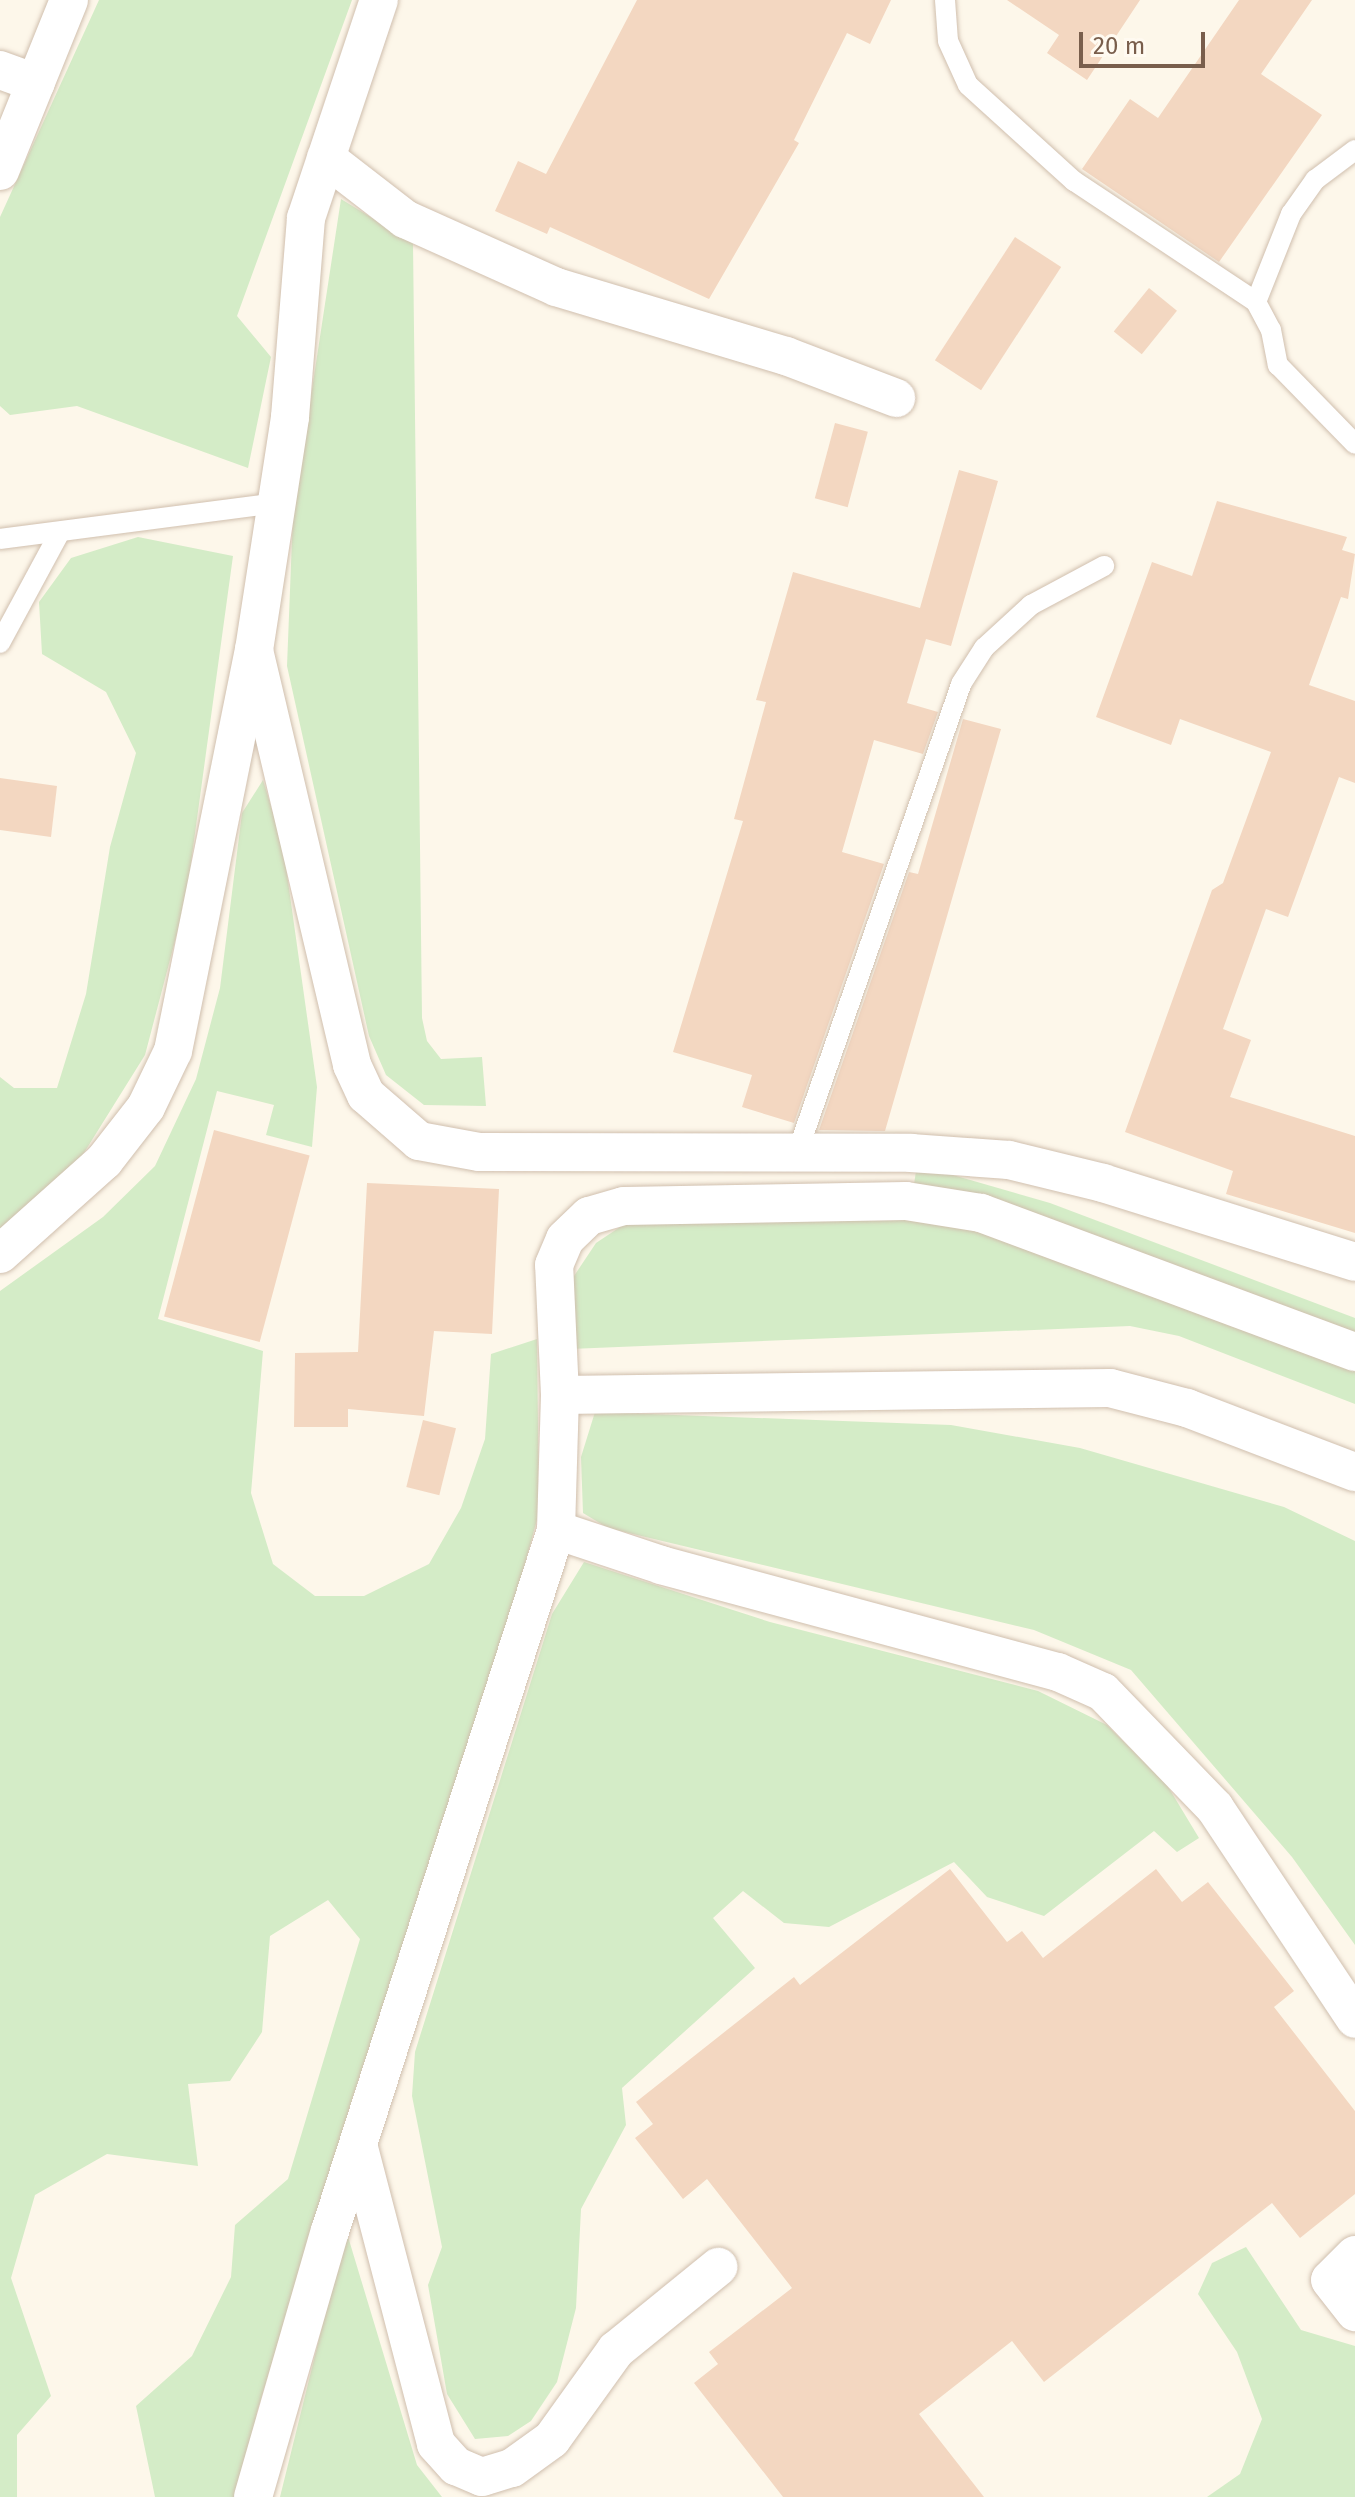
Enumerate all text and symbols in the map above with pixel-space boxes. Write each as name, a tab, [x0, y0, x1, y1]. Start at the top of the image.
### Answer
scale bar	[1083, 16, 1209, 66]
text: 20 m	[1093, 32, 1145, 60]

